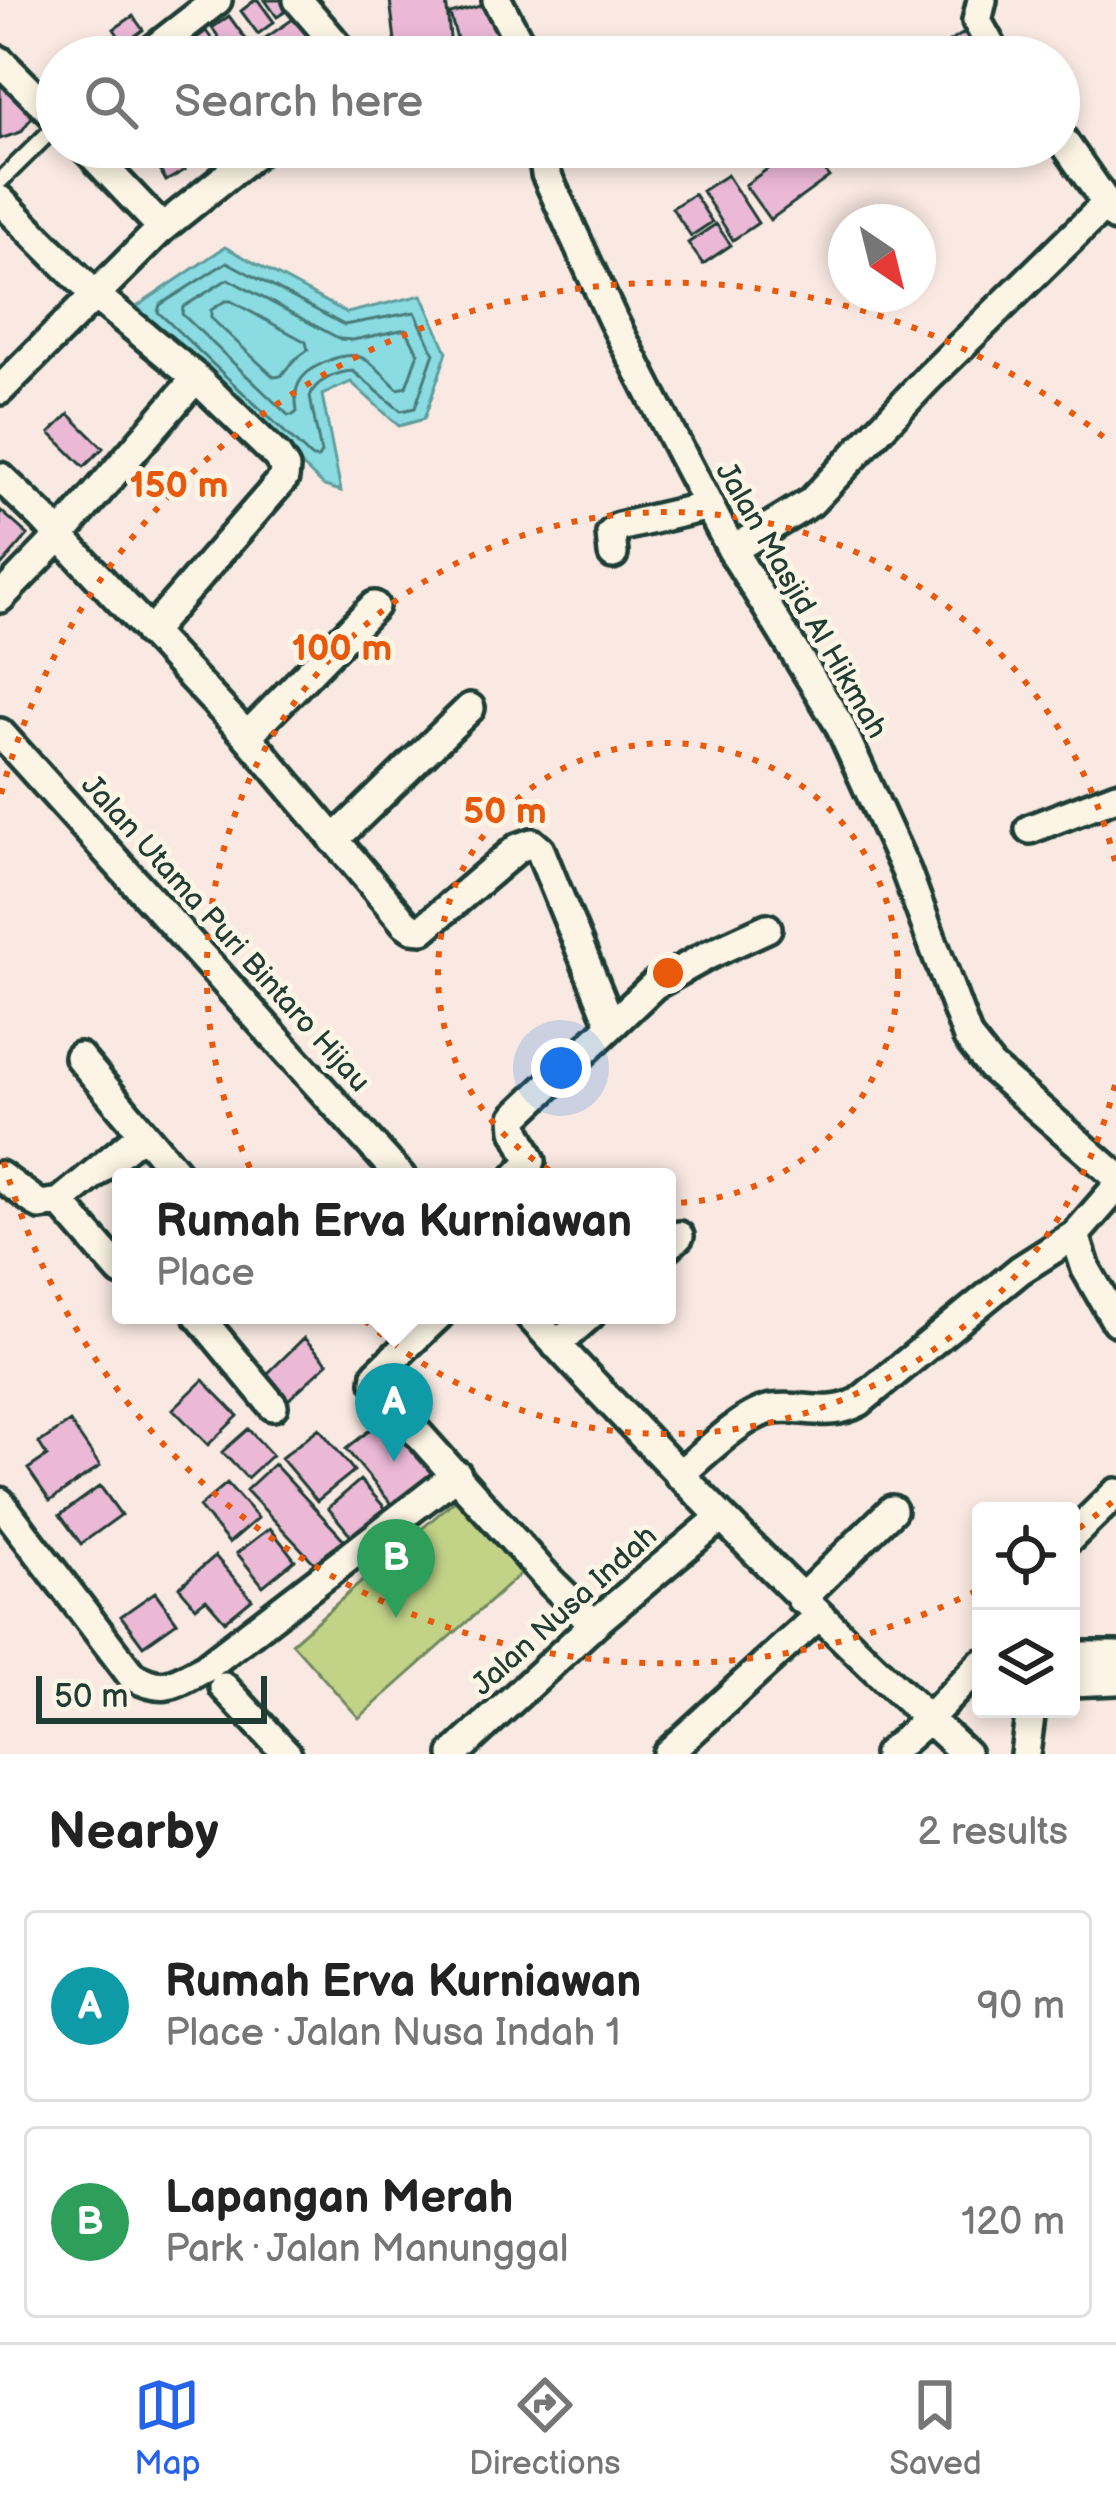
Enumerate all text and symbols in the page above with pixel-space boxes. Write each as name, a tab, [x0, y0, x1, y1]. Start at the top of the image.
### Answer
search box	[36, 36, 1080, 168]
icon: search	[78, 69, 144, 135]
text: Search here	[174, 75, 423, 130]
north arrow	[828, 204, 936, 312]
street label: Jalan Masjid Al Hikmah	[707, 456, 895, 745]
text: 150 m	[130, 465, 228, 508]
text: 100 m	[292, 628, 392, 671]
street label: Jalan Utama Puri Bintaro Hijau	[73, 768, 377, 1100]
text: 50 m	[463, 791, 547, 834]
centre of rings	[647, 952, 689, 994]
your location	[531, 1038, 591, 1098]
popup	[112, 1168, 676, 1324]
text: Rumah Erva Kurniawan	[156, 1195, 632, 1250]
text: Place	[156, 1250, 255, 1297]
pin: A	[355, 1363, 433, 1462]
map controls	[972, 1502, 1080, 1718]
button: locate	[972, 1502, 1080, 1610]
street label: Jalan Nusa Indah	[465, 1518, 665, 1703]
pin: B	[357, 1519, 435, 1618]
button: layers	[972, 1610, 1080, 1718]
scale bar	[36, 1670, 267, 1723]
text: 50 m	[54, 1677, 129, 1717]
text: Nearby	[48, 1802, 219, 1863]
text: 2 results	[917, 1809, 1068, 1856]
text: Rumah Erva Kurniawan	[165, 1955, 641, 2010]
text: A	[78, 1983, 102, 2030]
text: 90 m	[977, 1983, 1065, 2030]
text: Place · Jalan Nusa Indah 1	[165, 2010, 621, 2057]
text: Lapangan Merah	[165, 2171, 513, 2226]
text: B	[76, 2199, 104, 2246]
text: 120 m	[961, 2199, 1065, 2246]
text: Park · Jalan Manunggal	[165, 2226, 568, 2273]
tab: Map	[134, 2372, 201, 2484]
tab: Directions	[469, 2372, 621, 2484]
tab: Saved	[889, 2372, 982, 2484]

